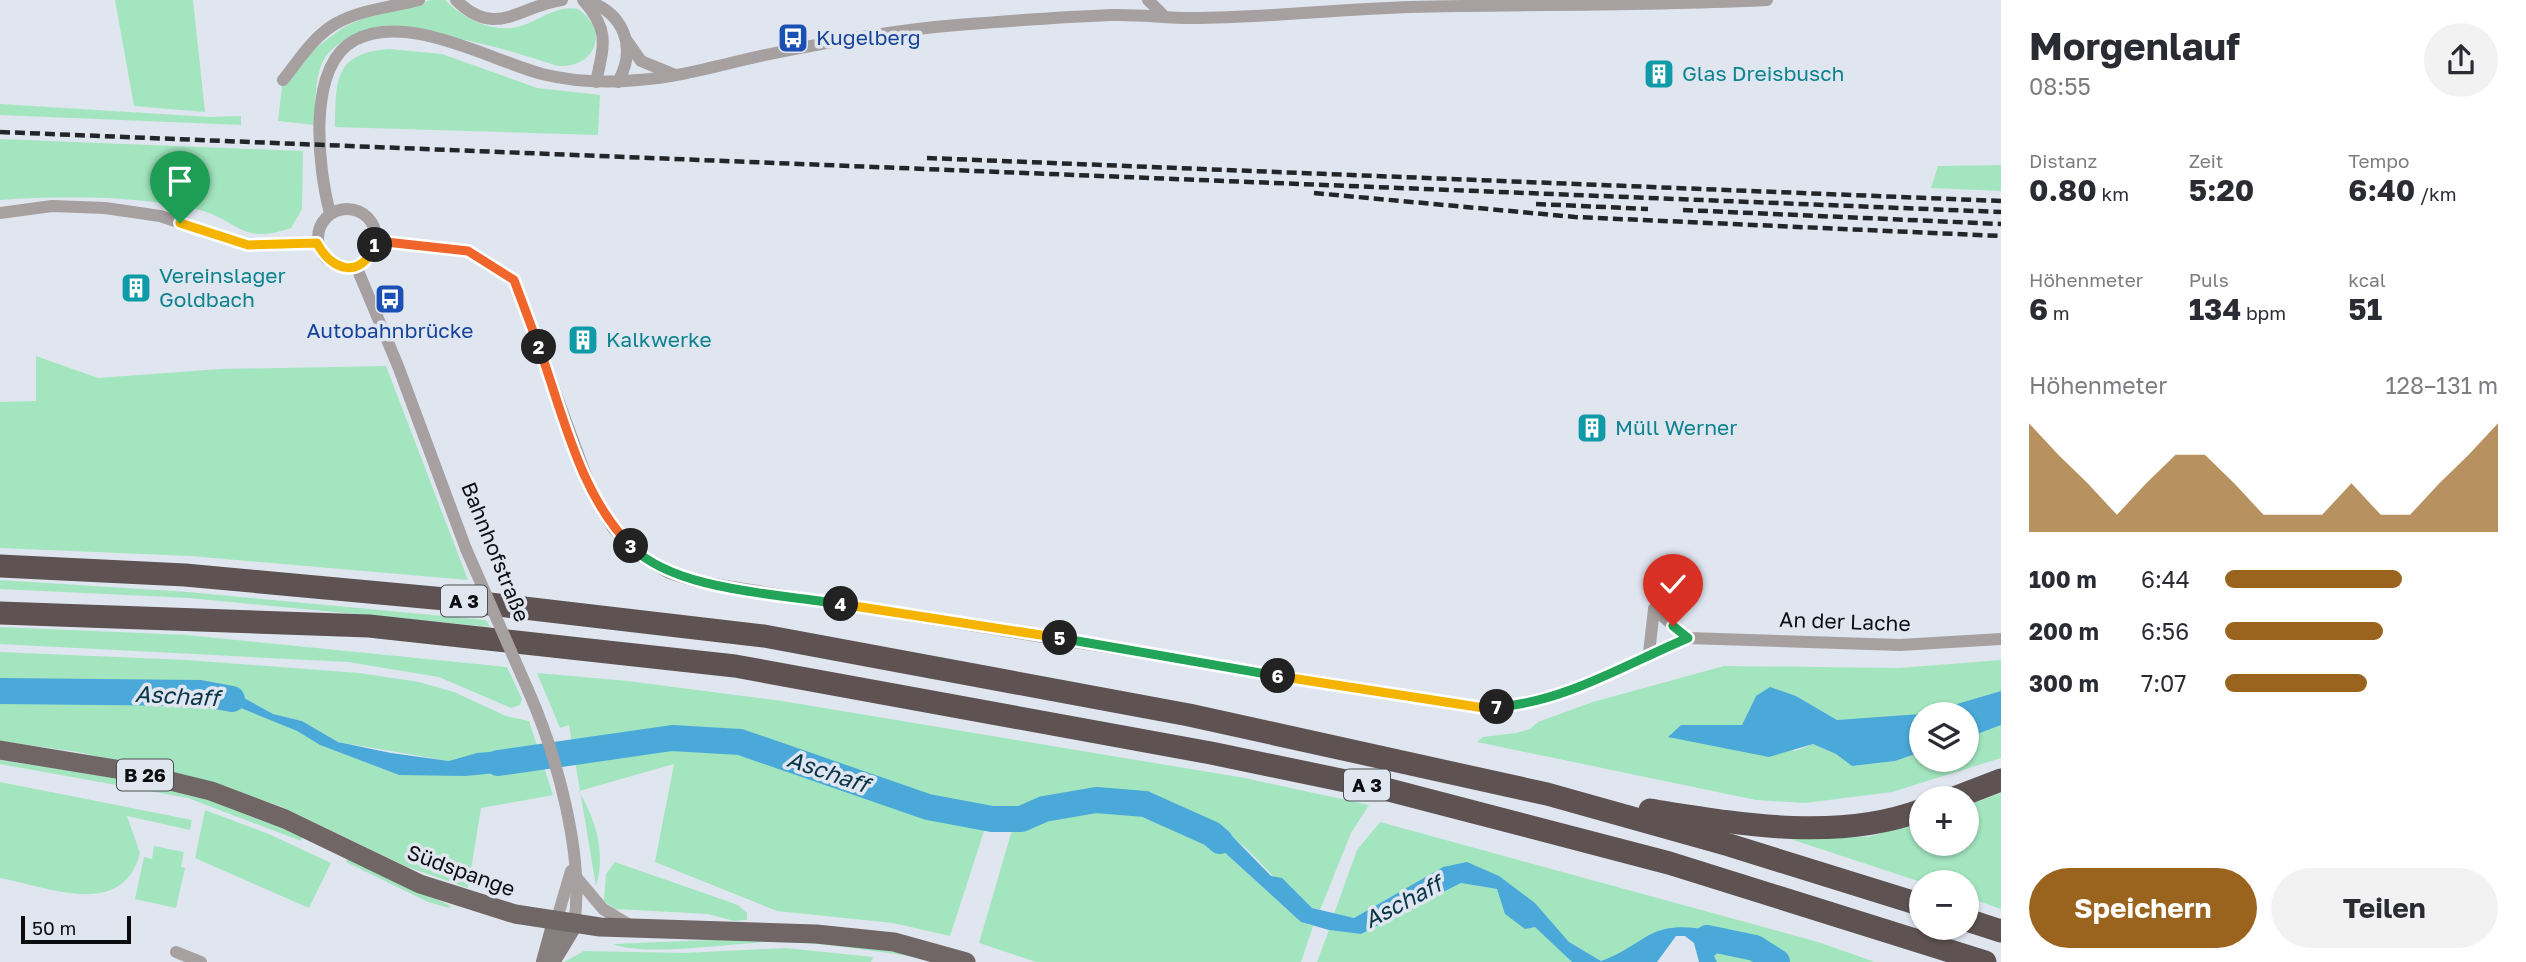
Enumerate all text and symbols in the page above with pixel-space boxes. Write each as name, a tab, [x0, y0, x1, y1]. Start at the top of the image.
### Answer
bus stop icon: Kugelberg	[776, 21, 810, 55]
text: Morgenlauf	[2029, 23, 2240, 68]
button: share	[2424, 23, 2498, 97]
place label: Kugelberg	[816, 24, 921, 50]
building icon: Glas Dreisbusch	[1642, 57, 1676, 91]
place label: Glas Dreisbusch	[1682, 60, 1845, 86]
text: 08:55	[2029, 72, 2091, 100]
text: Distanz	[2029, 149, 2097, 172]
text: Zeit	[2189, 149, 2223, 172]
text: Tempo	[2348, 149, 2409, 172]
pin	[150, 151, 210, 223]
icon: arrive	[161, 162, 199, 200]
text: 0.80	[2029, 172, 2097, 208]
text: 5:20	[2189, 172, 2254, 208]
text: 6:40	[2348, 172, 2415, 208]
text: km	[2097, 182, 2129, 205]
text: /km	[2415, 182, 2457, 205]
pin: 1	[358, 228, 392, 262]
text: 1	[370, 233, 379, 256]
place label: Vereinslager Goldbach	[159, 262, 286, 312]
text: Höhenmeter	[2029, 268, 2143, 291]
text: Puls	[2189, 268, 2229, 291]
text: kcal	[2348, 268, 2386, 291]
building icon: Vereinslager Goldbach	[119, 271, 153, 305]
bus stop icon: Autobahnbrücke	[373, 282, 407, 316]
text: 6	[2029, 291, 2048, 327]
text: 134	[2189, 291, 2241, 327]
text: 51	[2348, 291, 2382, 327]
text: m	[2048, 301, 2070, 324]
text: bpm	[2241, 301, 2286, 324]
place label: Autobahnbrücke	[307, 317, 473, 343]
building icon: Kalkwerke	[566, 323, 600, 357]
place label: Kalkwerke	[606, 326, 712, 352]
pin: 2	[522, 330, 556, 364]
text: 2	[533, 335, 544, 358]
text: Höhenmeter	[2029, 371, 2167, 399]
text: 128–131 m	[2385, 371, 2498, 399]
building icon: Müll Werner	[1575, 411, 1609, 445]
place label: Müll Werner	[1615, 414, 1737, 440]
street label: Bahnhofstraße	[456, 478, 536, 625]
pin: 3	[614, 528, 648, 564]
text: 3	[625, 534, 636, 557]
pin	[1643, 554, 1703, 626]
icon: check	[1654, 565, 1692, 603]
text: 100 m	[2029, 565, 2097, 593]
text: 6:44	[2141, 565, 2190, 593]
road number: A 3	[441, 586, 487, 616]
pin: 4	[824, 586, 858, 622]
text: 4	[835, 592, 846, 615]
street label: An der Lache	[1779, 606, 1911, 636]
text: 200 m	[2029, 617, 2099, 645]
text: 6:56	[2141, 617, 2189, 645]
pin: 5	[1042, 620, 1078, 656]
text: 5	[1054, 626, 1065, 649]
pin: 6	[1260, 658, 1296, 694]
text: 6	[1271, 664, 1284, 687]
text: 300 m	[2029, 669, 2099, 697]
text: 7:07	[2141, 669, 2187, 697]
water label: Aschaff	[134, 679, 223, 711]
pin: 7	[1480, 690, 1514, 724]
text: 7	[1491, 695, 1502, 718]
map controls	[1909, 702, 1979, 940]
button: layers	[1909, 702, 1979, 772]
water label: Aschaff	[784, 744, 876, 799]
road number: B 26	[117, 760, 173, 790]
road number: A 3	[1344, 770, 1390, 800]
button: +	[1909, 786, 1979, 856]
street label: Südspange	[404, 839, 519, 902]
water label: Aschaff	[1359, 867, 1449, 933]
button: Speichern	[2029, 868, 2257, 948]
button: Teilen	[2271, 868, 2498, 948]
button: −	[1909, 870, 1979, 940]
scale bar	[21, 913, 131, 945]
text: 50 m	[32, 916, 76, 939]

